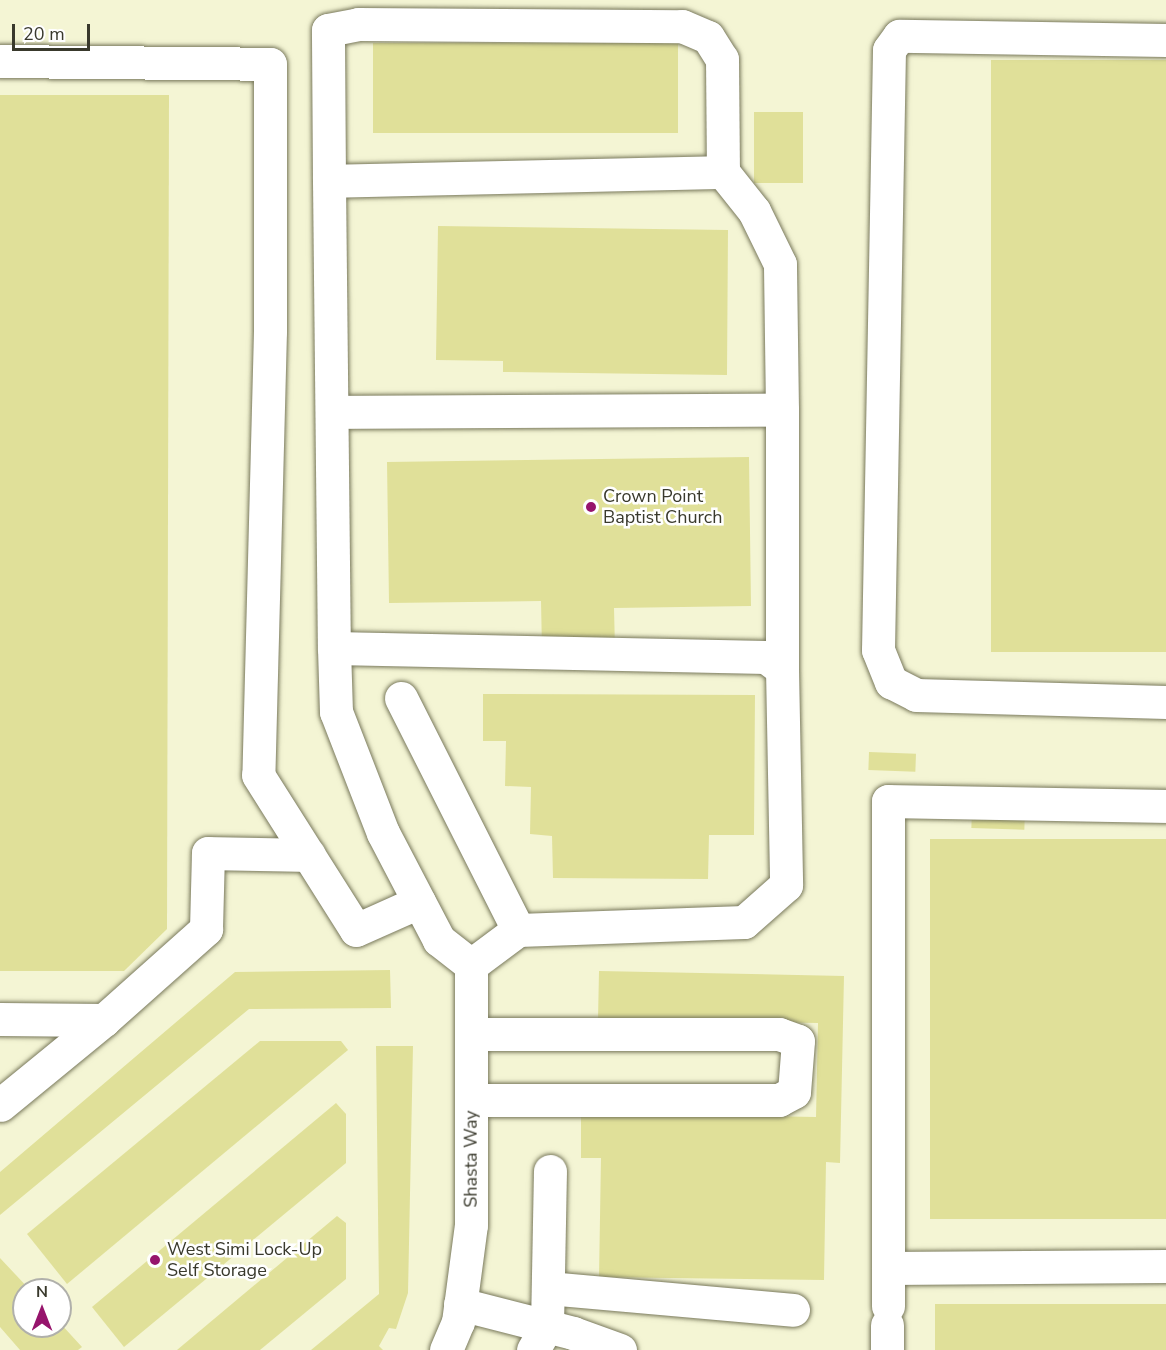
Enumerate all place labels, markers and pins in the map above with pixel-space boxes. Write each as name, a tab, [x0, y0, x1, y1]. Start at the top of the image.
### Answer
place label: Crown Point Baptist Church	[603, 486, 722, 528]
marker: Crown Point Baptist Church	[584, 500, 598, 514]
place label: West Simi Lock-Up Self Storage	[167, 1239, 322, 1282]
marker: West Simi Lock-Up Self Storage	[148, 1253, 162, 1267]

